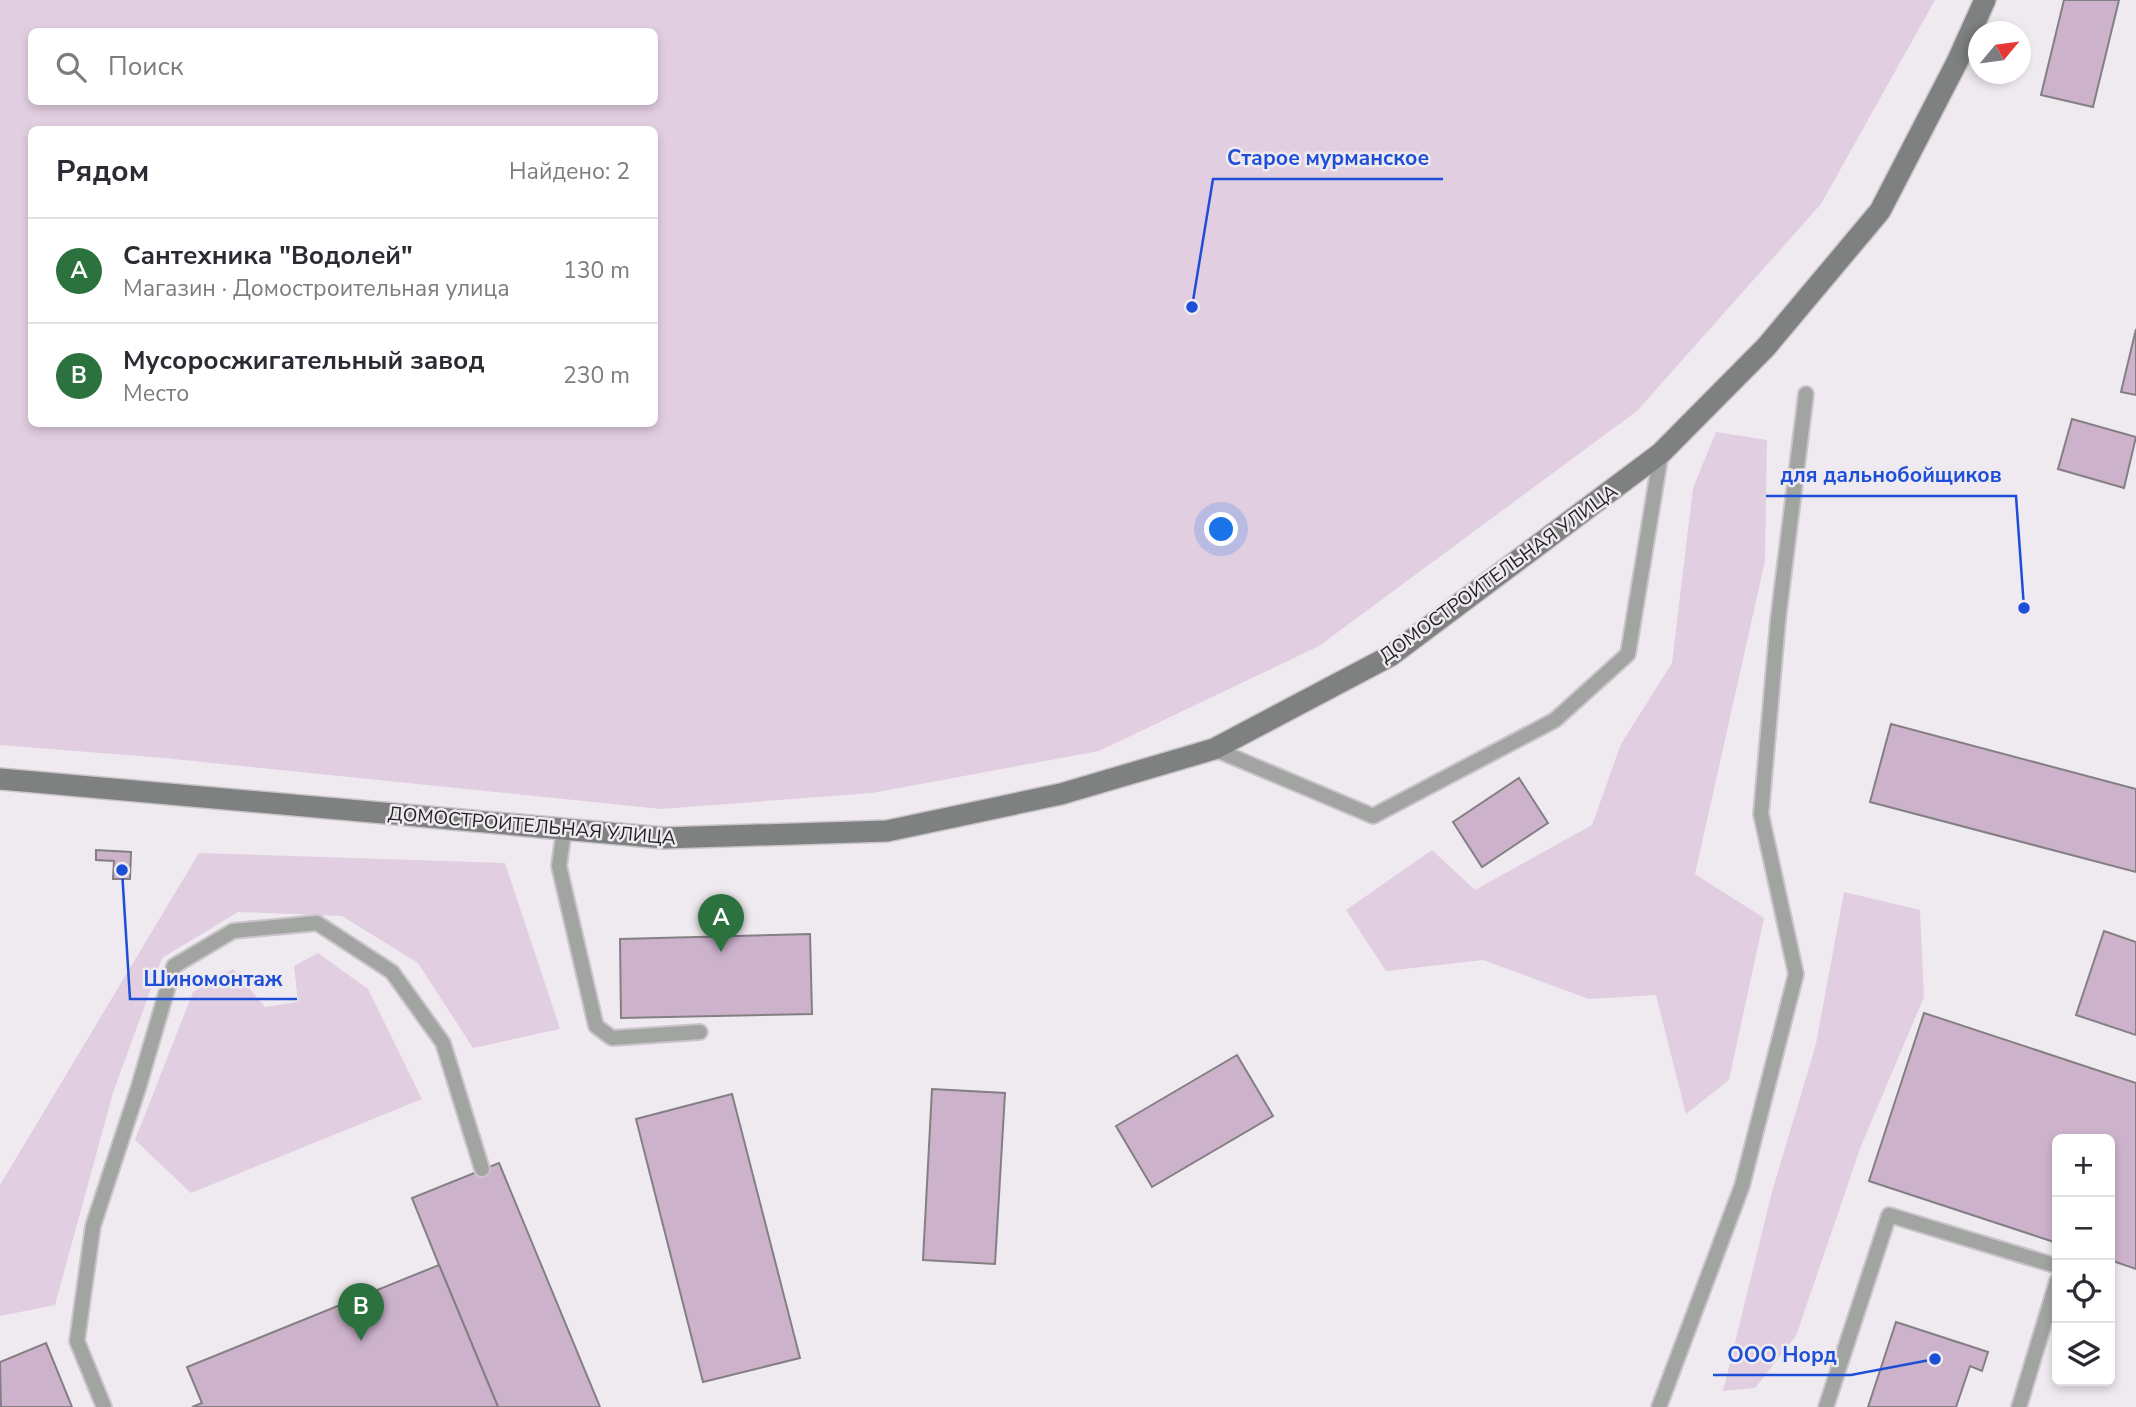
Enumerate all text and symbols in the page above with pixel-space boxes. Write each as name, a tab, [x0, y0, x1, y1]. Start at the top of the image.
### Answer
north arrow	[1968, 21, 2031, 84]
search box	[28, 28, 658, 105]
icon: search	[52, 48, 90, 86]
text: Поиск	[108, 49, 184, 84]
callout: Старое мурманское	[1213, 137, 1443, 179]
text: Старое мурманское	[1227, 144, 1429, 172]
text: Рядом	[56, 151, 149, 192]
text: Найдено: 2	[509, 156, 630, 187]
text: Сантехника "Водолей"	[123, 238, 413, 273]
text: A	[70, 255, 88, 286]
text: 130 m	[563, 255, 630, 286]
text: Магазин · Домостроительная улица	[123, 273, 510, 304]
text: Мусоросжигательный завод	[123, 343, 484, 378]
text: B	[71, 360, 87, 391]
text: 230 m	[563, 360, 630, 391]
text: Место	[123, 378, 189, 409]
callout: для дальнобойщиков	[1766, 454, 2016, 496]
text: для дальнобойщиков	[1780, 461, 2002, 489]
street label: ДОМОСТРОИТЕЛЬНАЯ УЛИЦА	[1374, 478, 1623, 669]
your location	[1204, 512, 1238, 546]
street label: ДОМОСТРОИТЕЛЬНАЯ УЛИЦА	[387, 800, 677, 852]
pin: A	[698, 894, 744, 952]
callout: Шиномонтаж	[130, 957, 297, 999]
text: Шиномонтаж	[144, 965, 283, 993]
map controls	[2052, 1134, 2115, 1386]
button: +	[2052, 1134, 2115, 1197]
button: −	[2052, 1197, 2115, 1260]
button: locate	[2052, 1260, 2115, 1323]
pin: B	[338, 1283, 384, 1341]
button: layers	[2052, 1323, 2115, 1386]
callout: ООО Норд	[1713, 1333, 1851, 1375]
text: ООО Норд	[1727, 1341, 1837, 1369]

